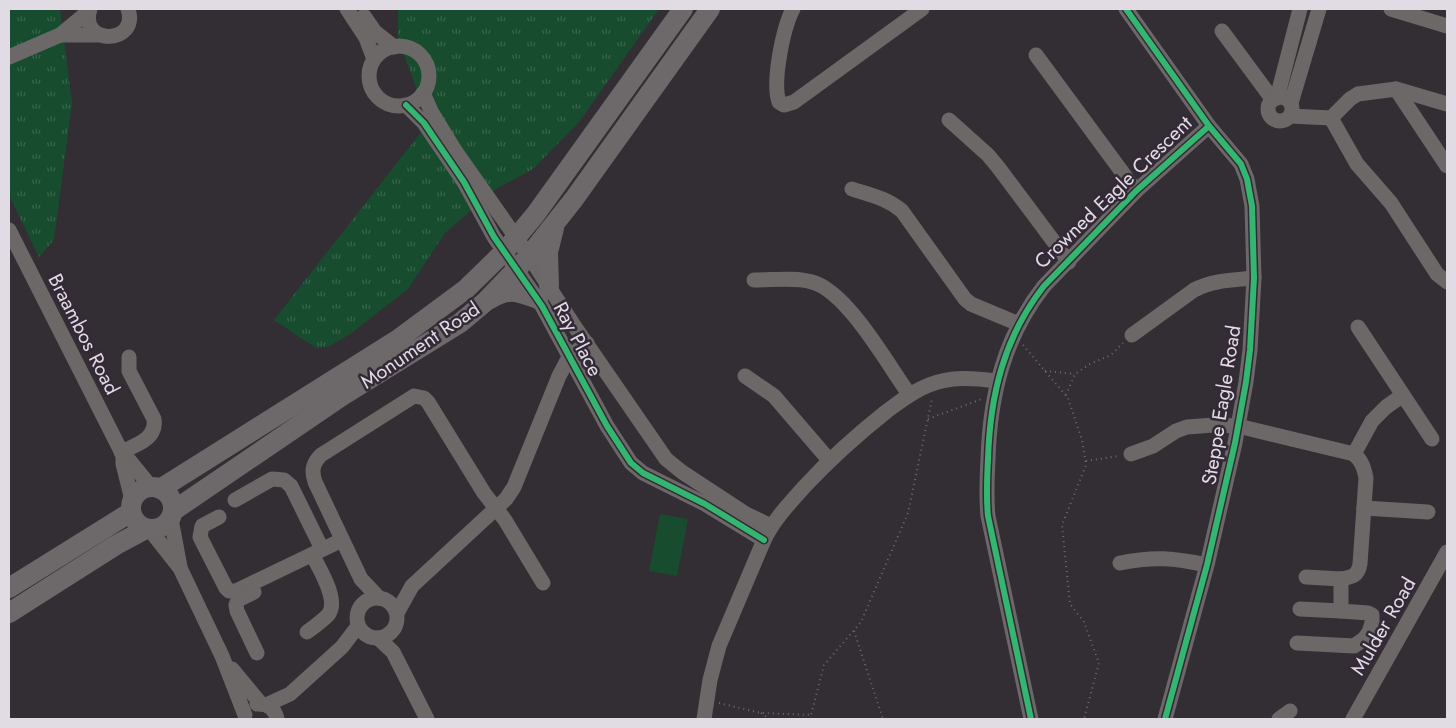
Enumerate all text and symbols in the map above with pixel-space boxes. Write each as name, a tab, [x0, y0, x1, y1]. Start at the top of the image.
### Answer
street label: Crowned Eagle Crescent	[1028, 109, 1199, 276]
street label: Braambos Road	[41, 269, 127, 400]
street label: Monument Road	[355, 295, 486, 396]
street label: Ray Place	[546, 297, 609, 382]
street label: Steppe Eagle Road	[1195, 323, 1248, 487]
street label: Mulder Road	[1344, 572, 1423, 681]

